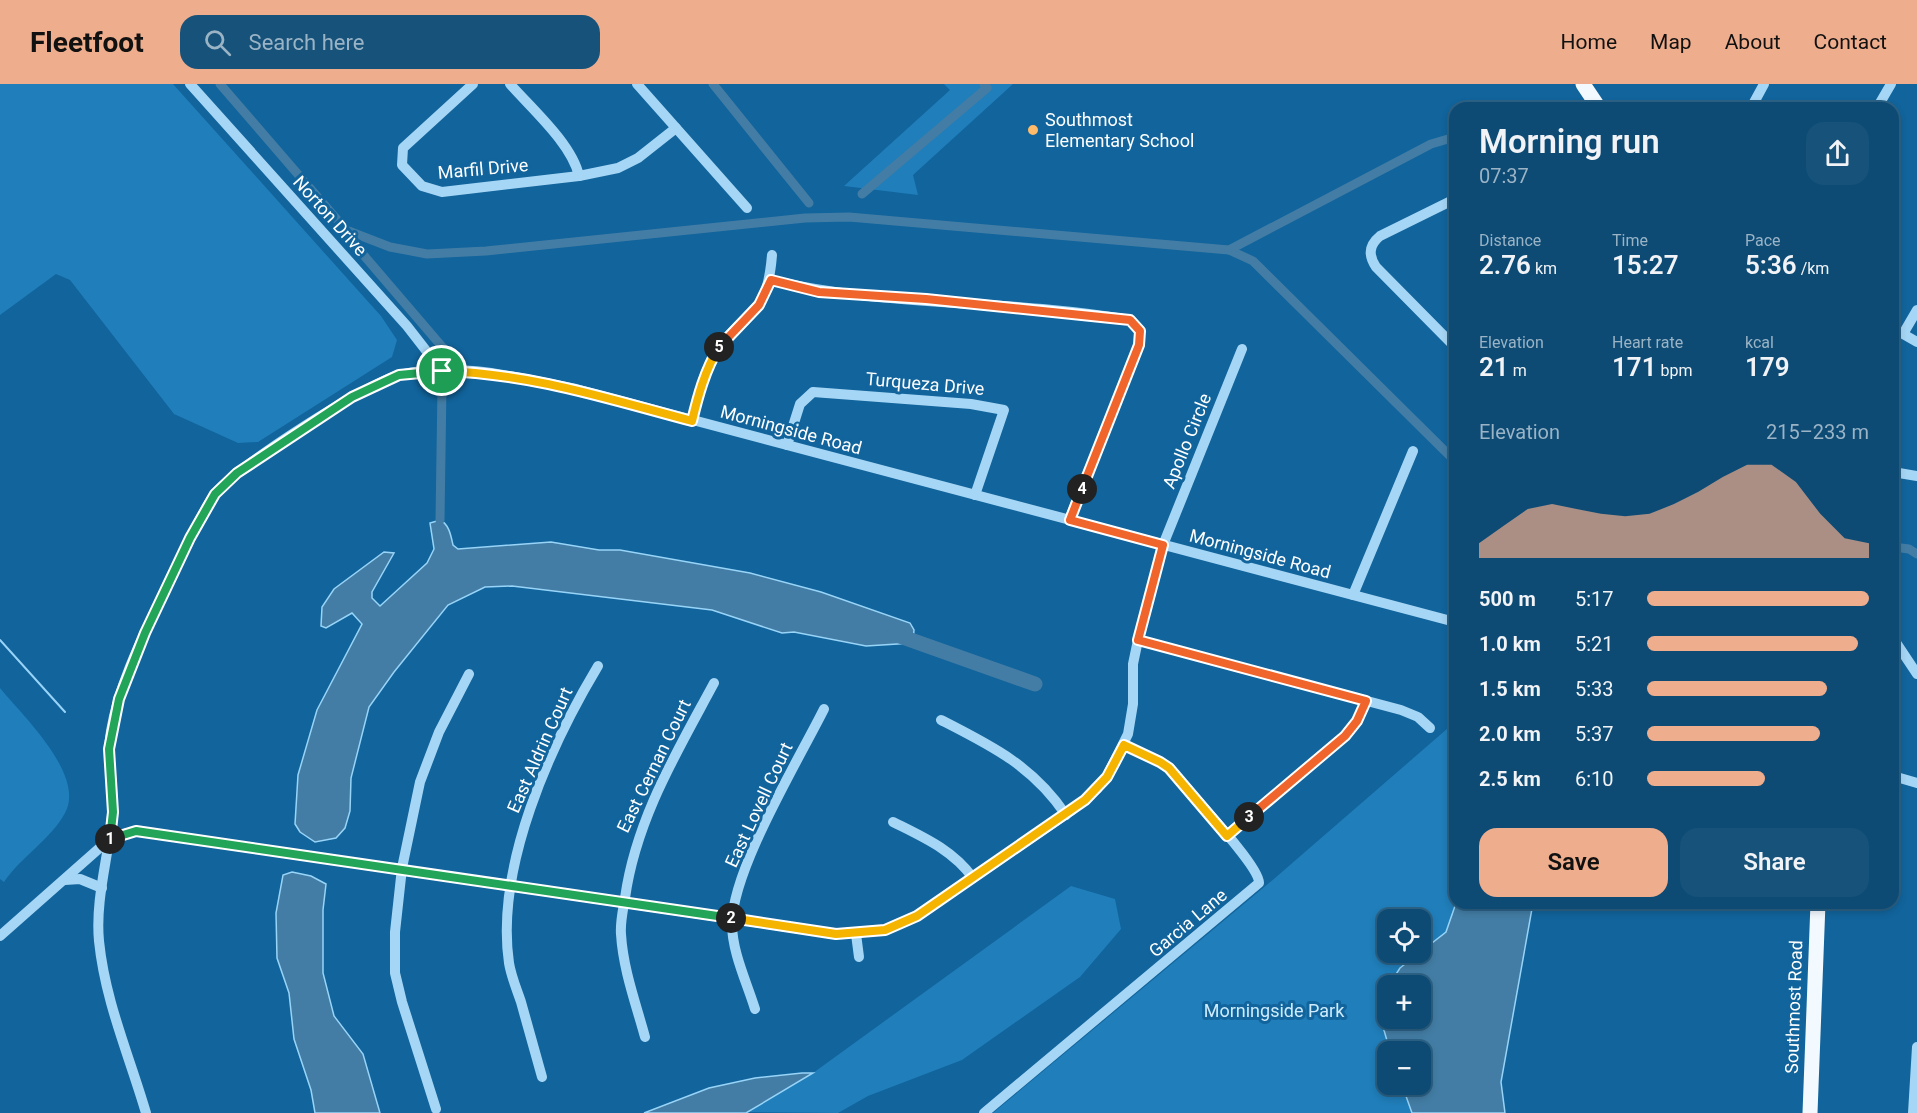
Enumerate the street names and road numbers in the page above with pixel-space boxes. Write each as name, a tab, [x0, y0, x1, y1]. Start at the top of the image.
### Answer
street label: Marfil Drive	[437, 154, 529, 183]
street label: Norton Drive	[289, 171, 372, 260]
street label: Turqueza Drive	[865, 368, 985, 399]
street label: Apollo Circle	[1158, 390, 1215, 492]
street label: Morningside Road	[718, 401, 864, 458]
street label: Morningside Road	[1187, 525, 1333, 582]
street label: East Aldrin Court	[502, 684, 577, 816]
street label: East Cernan Court	[612, 696, 695, 836]
street label: East Lovell Court	[720, 739, 797, 870]
street label: Garcia Lane	[1145, 884, 1231, 961]
street label: Southmost Road	[1781, 940, 1806, 1074]

